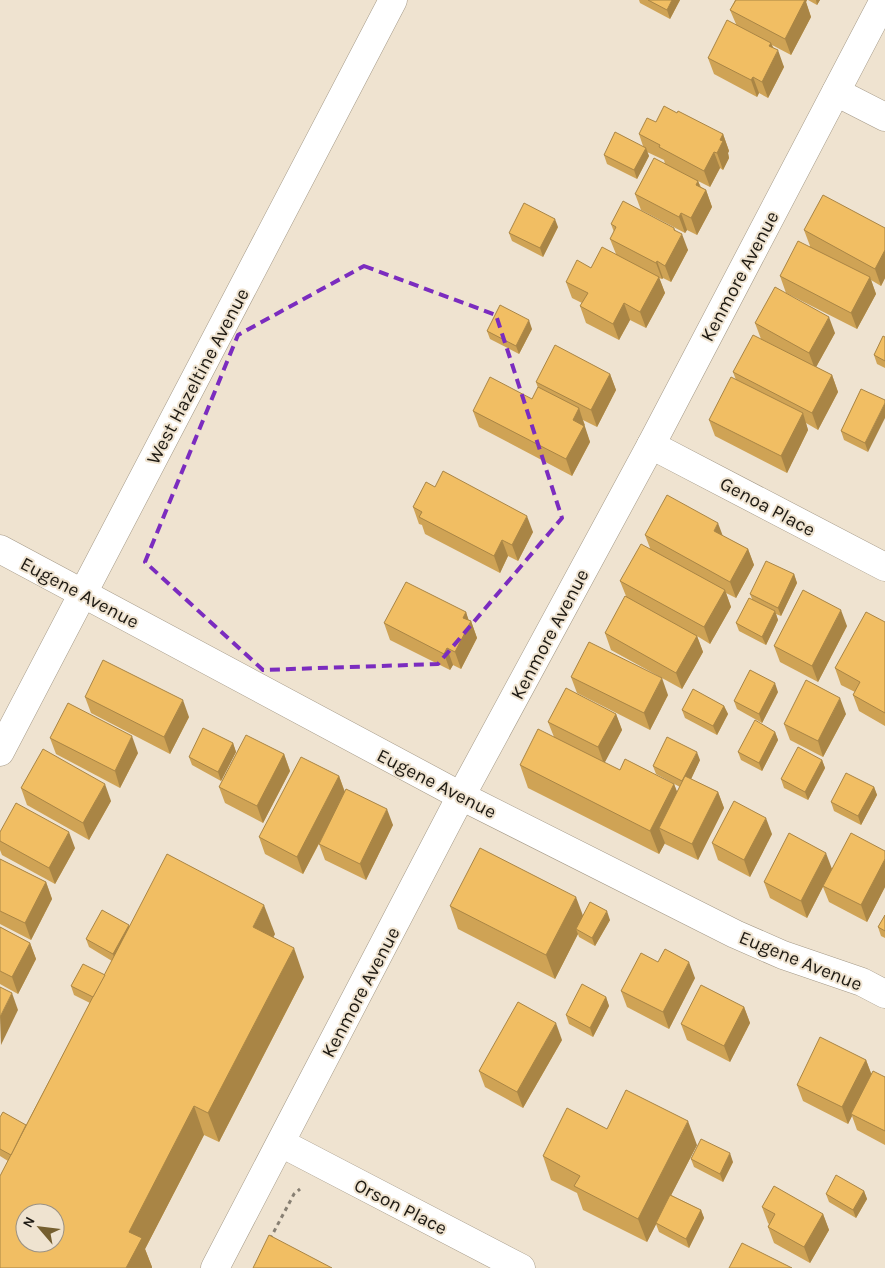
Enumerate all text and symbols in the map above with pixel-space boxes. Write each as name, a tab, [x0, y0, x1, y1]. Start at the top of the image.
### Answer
street label: Kenmore Avenue	[696, 207, 784, 345]
street label: West Hazeltine Avenue	[142, 285, 254, 468]
street label: Genoa Place	[716, 473, 819, 541]
street label: Eugene Avenue	[17, 552, 143, 633]
street label: Kenmore Avenue	[506, 565, 594, 703]
street label: Eugene Avenue	[373, 744, 500, 823]
street label: Kenmore Avenue	[317, 923, 405, 1061]
street label: Eugene Avenue	[736, 926, 865, 996]
street label: Orson Place	[350, 1174, 451, 1240]
north arrow	[15, 1203, 65, 1253]
text: N	[19, 1214, 39, 1231]

